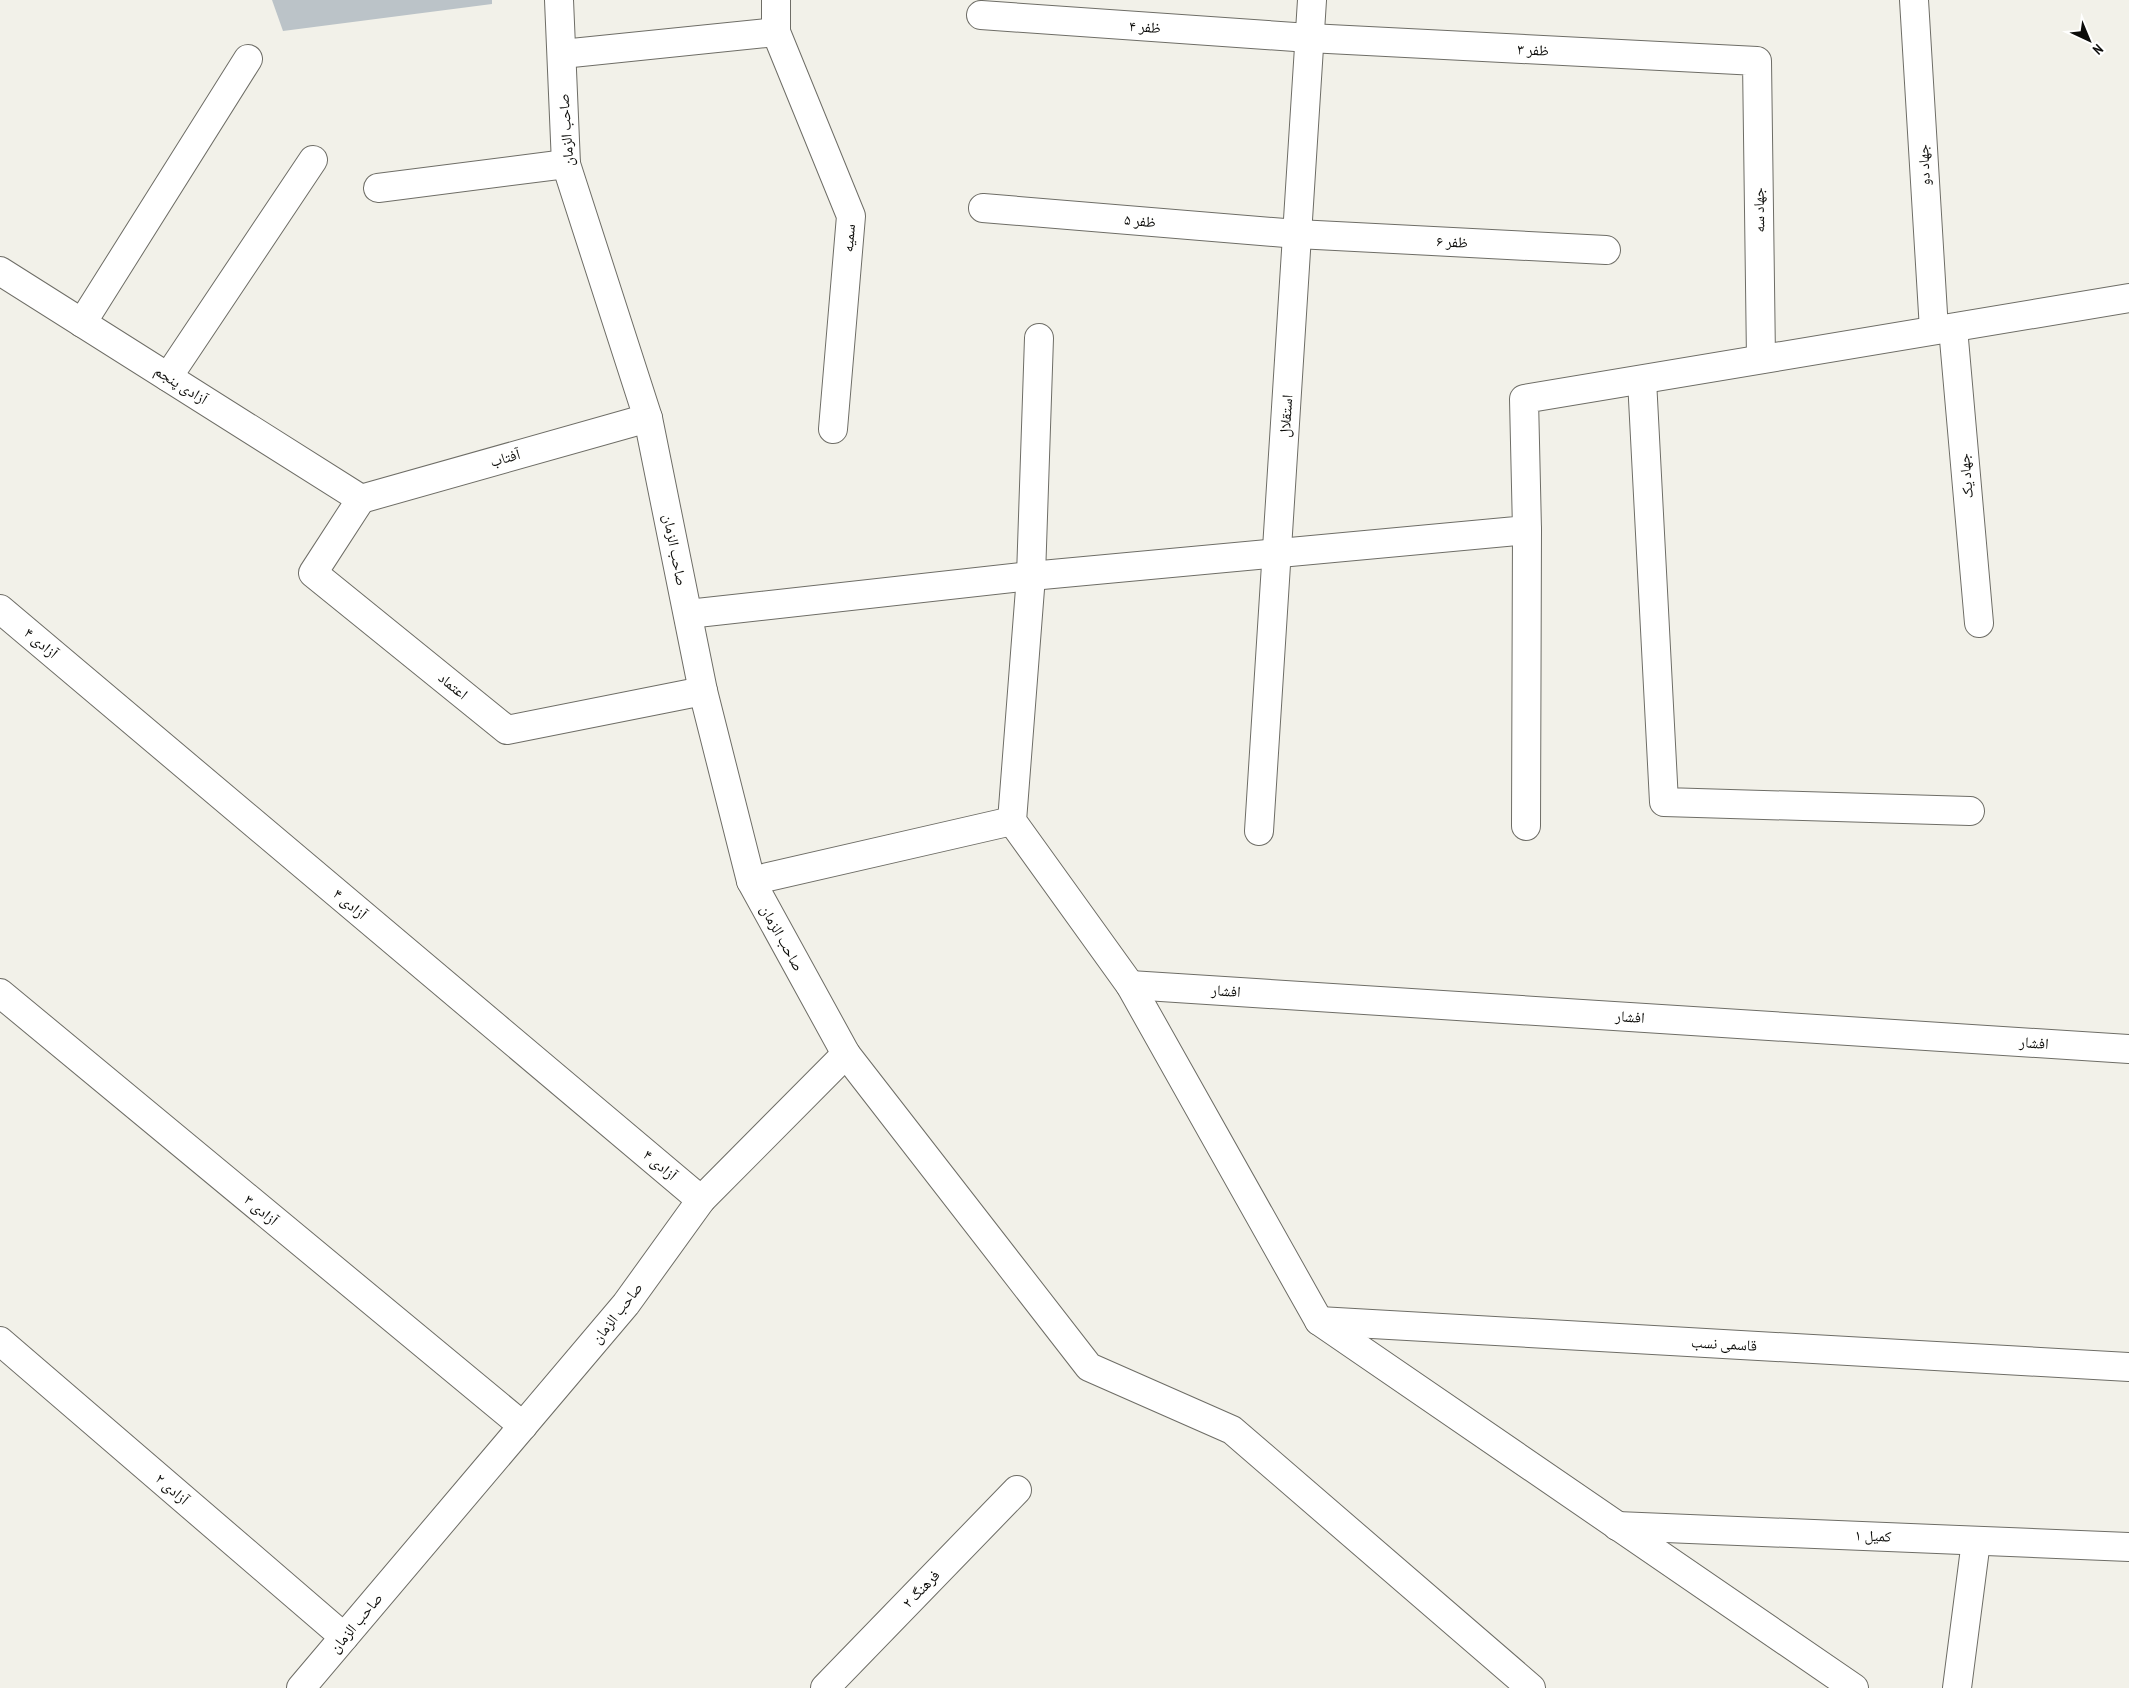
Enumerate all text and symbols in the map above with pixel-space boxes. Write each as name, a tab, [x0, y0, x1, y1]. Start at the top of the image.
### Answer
north arrow	[2064, 15, 2114, 65]
street label: ظفر ۴	[1129, 16, 1162, 37]
street label: ظفر ۳	[1517, 39, 1549, 60]
text: N	[2089, 40, 2107, 58]
street label: صاحب الزمان	[553, 93, 579, 167]
street label: جهاد دو	[1913, 143, 1934, 186]
street label: جهاد سه	[1749, 187, 1768, 233]
street label: ظفر ۵	[1123, 210, 1157, 231]
street label: سمیه	[838, 223, 859, 253]
street label: ظفر ۶	[1436, 231, 1468, 252]
street label: آزادی پنجم	[151, 361, 212, 410]
street label: استقلال	[1275, 394, 1297, 438]
street label: آفتاب	[488, 444, 523, 471]
street label: جهاد یک	[1954, 452, 1977, 499]
street label: صاحب الزمان	[658, 512, 692, 588]
street label: آزادی ۴	[20, 623, 63, 664]
street label: اعتماد	[435, 668, 472, 703]
street label: آزادی ۴	[329, 884, 372, 925]
street label: صاحب الزمان	[756, 901, 808, 975]
street label: افشار	[1210, 980, 1241, 1001]
street label: افشار	[1614, 1006, 1645, 1027]
street label: افشار	[2018, 1032, 2049, 1053]
street label: آزادی ۴	[639, 1145, 682, 1186]
street label: آزادی ۳	[240, 1190, 283, 1231]
street label: صاحب الزمان	[587, 1278, 647, 1348]
street label: قاسمی نسب	[1691, 1332, 1757, 1356]
street label: آزادی ۲	[151, 1469, 194, 1510]
street label: کمیل ۱	[1854, 1525, 1892, 1547]
street label: فرهنگ ۲	[898, 1566, 943, 1612]
street label: صاحب الزمان	[325, 1589, 387, 1657]

